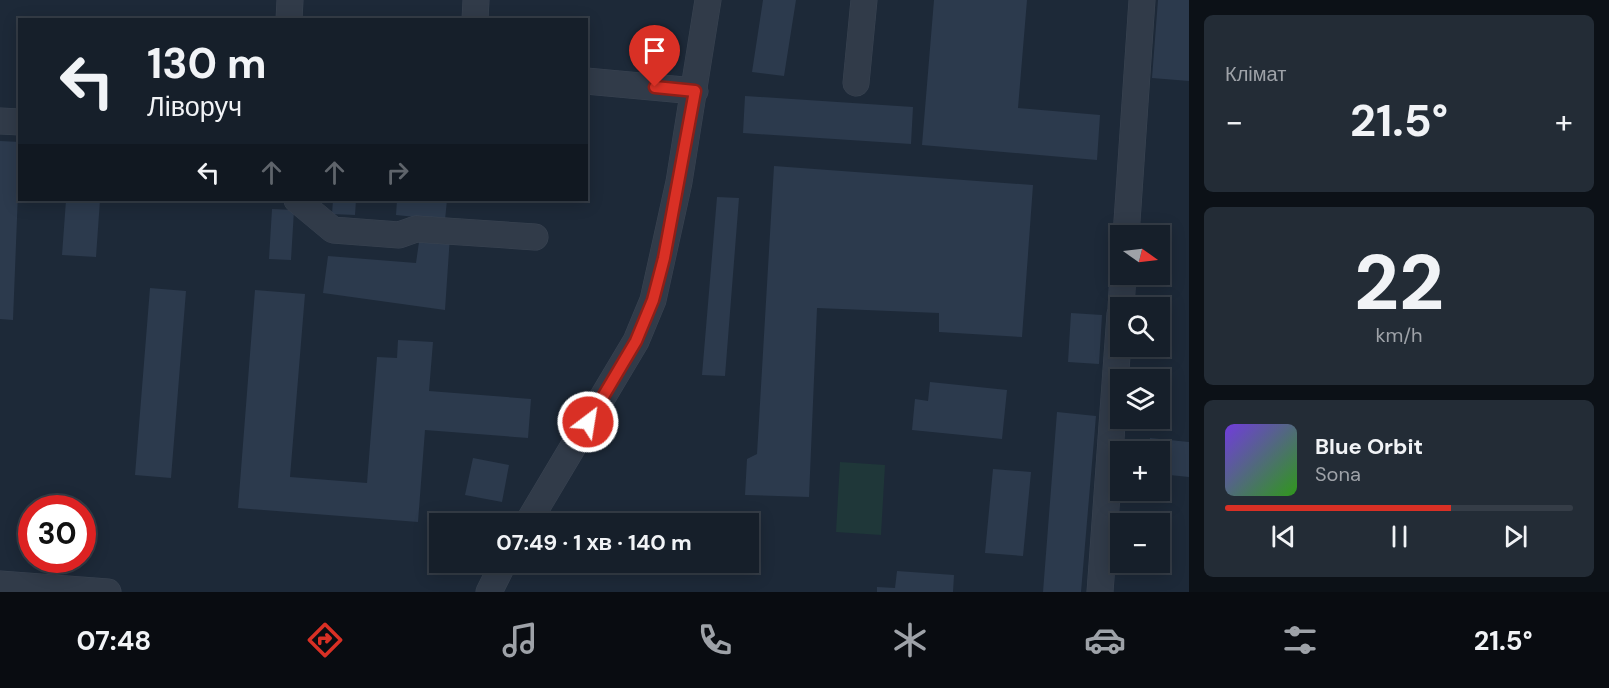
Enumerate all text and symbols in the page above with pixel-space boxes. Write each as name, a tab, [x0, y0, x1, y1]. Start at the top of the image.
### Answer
pin	[629, 25, 680, 87]
icon: arrive	[638, 34, 671, 67]
text: 130 m	[147, 36, 267, 91]
icon: left	[48, 42, 126, 120]
text: Клімат	[1225, 61, 1286, 87]
text: Ліворуч	[147, 89, 242, 124]
text: 21.5°	[1350, 91, 1448, 150]
text: −	[1225, 100, 1243, 143]
text: +	[1555, 100, 1573, 143]
icon: left	[192, 156, 225, 189]
icon: ahead	[255, 156, 288, 189]
icon: ahead	[318, 156, 351, 189]
icon: right	[381, 156, 414, 189]
north arrow	[1110, 225, 1170, 285]
map controls	[1110, 225, 1170, 573]
text: 22	[1354, 232, 1444, 333]
button: search	[1110, 297, 1170, 357]
text: km/h	[1375, 322, 1423, 348]
button: layers	[1110, 369, 1170, 429]
position arrow	[556, 390, 620, 454]
text: Blue Orbit	[1315, 432, 1423, 461]
button: +	[1110, 441, 1170, 501]
text: Sona	[1315, 461, 1361, 487]
speed limit sign: 30	[18, 495, 96, 573]
button: −	[1110, 513, 1170, 573]
icon: previous	[1267, 520, 1300, 553]
icon: pause	[1383, 520, 1416, 553]
icon: next	[1499, 520, 1532, 553]
text: 07:49 · 1 хв · 140 m	[496, 528, 692, 557]
icon: directions	[304, 619, 346, 661]
icon: music	[499, 619, 541, 661]
icon: phone	[694, 619, 736, 661]
icon: climate	[889, 619, 931, 661]
icon: car	[1084, 619, 1126, 661]
icon: filters	[1279, 619, 1321, 661]
text: 07:48	[76, 623, 151, 658]
text: 21.5°	[1474, 623, 1532, 658]

